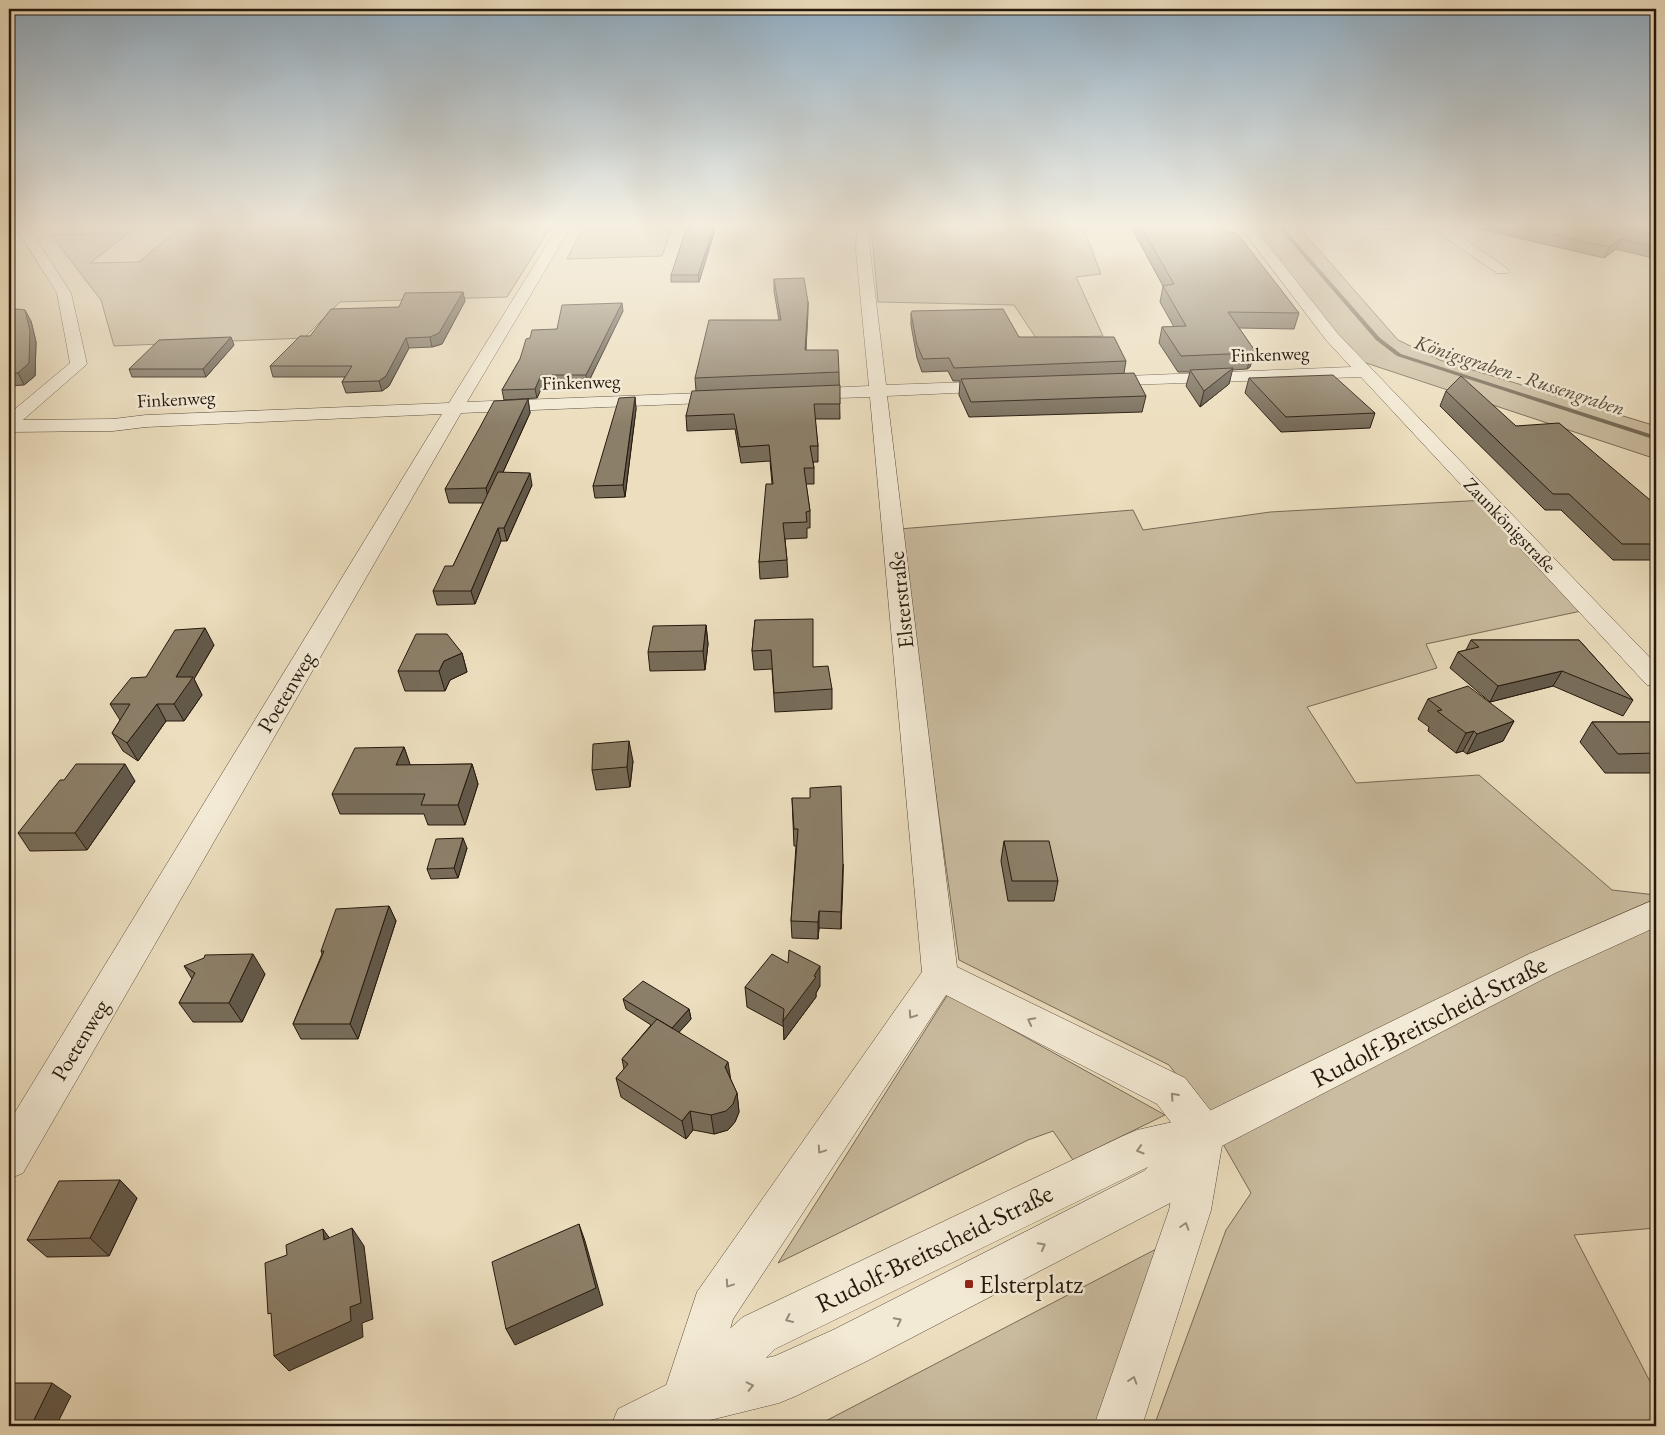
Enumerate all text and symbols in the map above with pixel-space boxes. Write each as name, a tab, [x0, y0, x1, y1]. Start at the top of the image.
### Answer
water label: Königsgraben - Russengraben	[1411, 328, 1628, 421]
street label: Finkenweg	[1230, 340, 1310, 368]
street label: Finkenweg	[541, 368, 621, 396]
street label: Finkenweg	[136, 384, 217, 414]
street label: Zaunkönigstraße	[1458, 472, 1562, 578]
street label: Elsterstraße	[881, 550, 921, 650]
street label: Poetenweg	[250, 646, 322, 738]
street label: Rudolf-Breitscheid-Straße	[1306, 947, 1552, 1095]
street label: Poetenweg	[44, 994, 116, 1086]
one-way arrow	[909, 1010, 919, 1019]
one-way arrow	[1027, 1017, 1036, 1027]
one-way arrow	[1171, 1093, 1180, 1102]
one-way arrow	[818, 1144, 827, 1153]
one-way arrow	[1136, 1144, 1144, 1154]
street label: Rudolf-Breitscheid-Straße	[810, 1176, 1058, 1320]
one-way arrow	[1179, 1222, 1189, 1231]
one-way arrow	[1037, 1242, 1046, 1252]
place label: Elsterplatz	[979, 1267, 1083, 1301]
marker: Elsterplatz	[963, 1278, 975, 1290]
one-way arrow	[726, 1279, 736, 1288]
one-way arrow	[785, 1313, 794, 1324]
one-way arrow	[893, 1317, 902, 1327]
one-way arrow	[1127, 1376, 1137, 1385]
one-way arrow	[745, 1381, 754, 1392]

